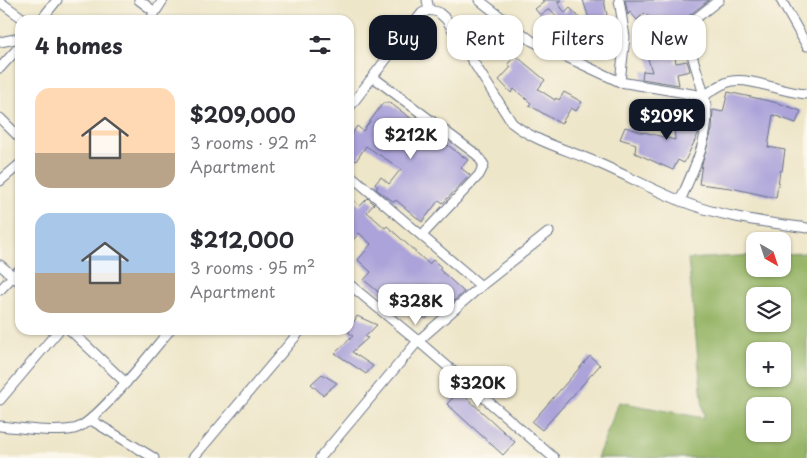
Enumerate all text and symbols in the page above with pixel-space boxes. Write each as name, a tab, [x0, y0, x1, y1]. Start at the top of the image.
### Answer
chip: Buy	[369, 15, 437, 60]
chip: Rent	[447, 15, 523, 60]
chip: Filters	[533, 15, 622, 60]
chip: New	[632, 15, 706, 60]
text: 4 homes	[35, 29, 122, 61]
icon: filters	[306, 31, 334, 59]
text: $209,000	[190, 98, 296, 130]
pin: $209K	[632, 98, 702, 141]
text: $209K	[640, 103, 694, 127]
icon: home	[75, 108, 135, 168]
pin: $212K	[376, 118, 446, 160]
text: $212K	[385, 122, 437, 146]
text: 3 rooms · 92 m²	[190, 130, 317, 154]
text: Apartment	[190, 154, 275, 178]
text: $212,000	[190, 223, 294, 255]
north arrow	[746, 232, 791, 278]
map controls	[746, 232, 791, 442]
icon: home	[75, 233, 135, 293]
text: 3 rooms · 95 m²	[190, 255, 315, 279]
text: Apartment	[190, 279, 275, 303]
pin: $328K	[381, 284, 451, 326]
button: layers	[746, 287, 791, 332]
text: $328K	[389, 288, 443, 312]
button: +	[746, 342, 791, 387]
pin: $320K	[443, 366, 513, 408]
text: $320K	[450, 370, 506, 394]
button: −	[746, 397, 791, 442]

